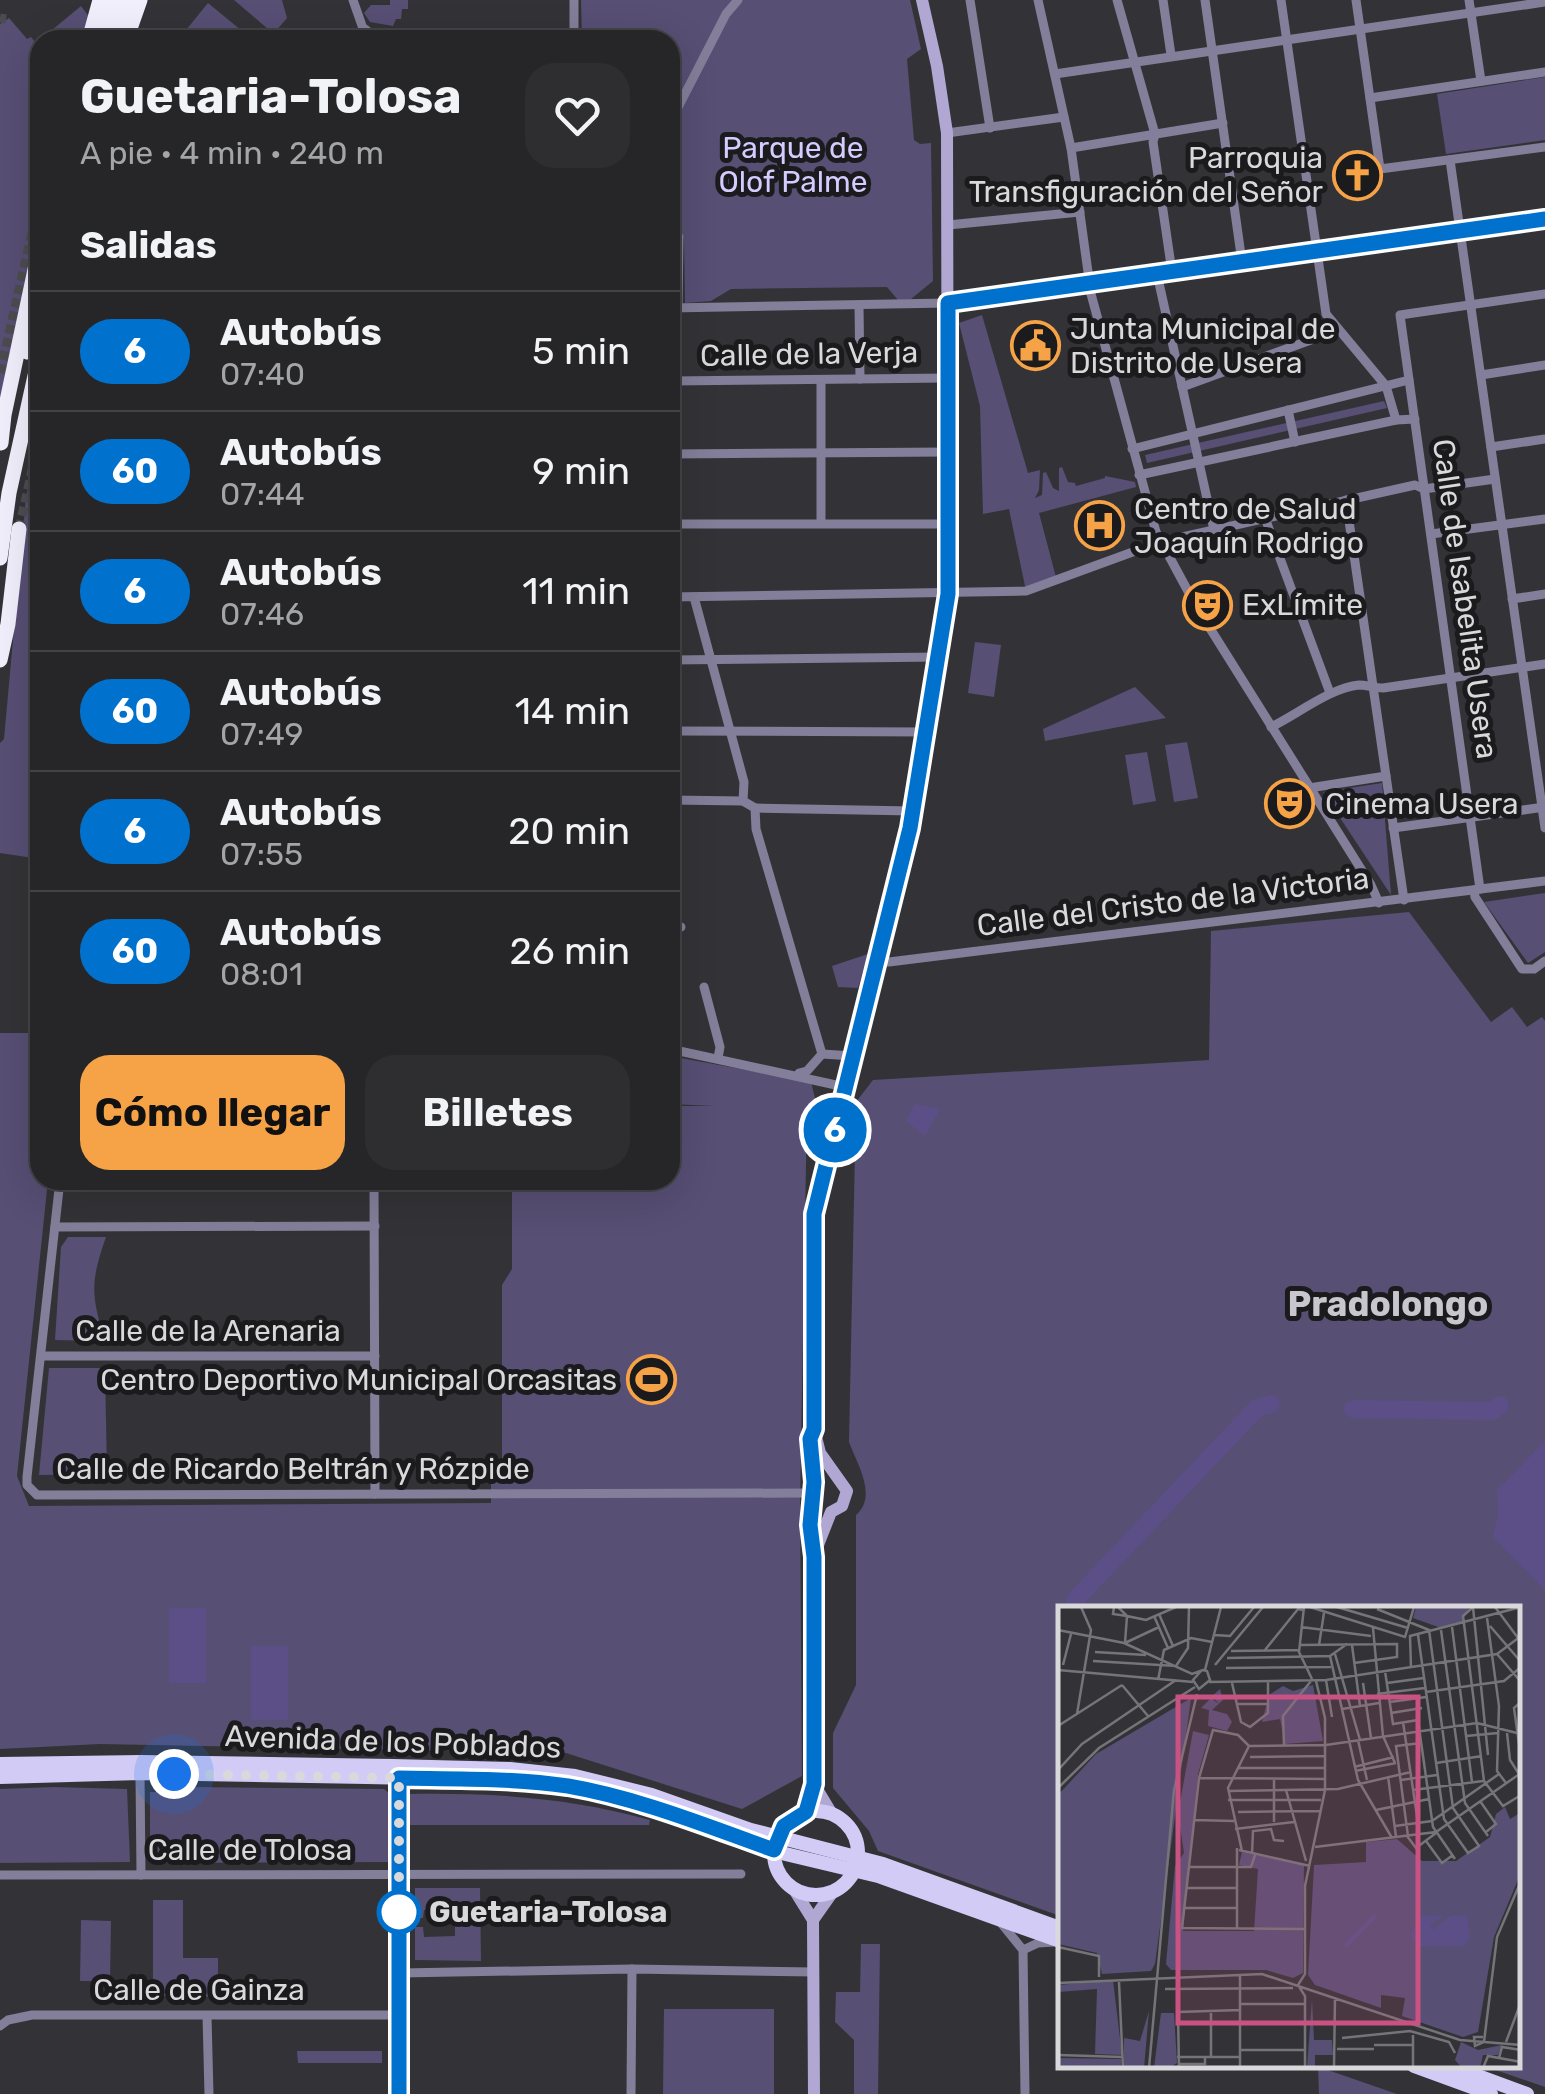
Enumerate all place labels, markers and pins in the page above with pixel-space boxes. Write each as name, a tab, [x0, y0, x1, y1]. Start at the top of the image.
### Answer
place label: Parroquia Transfiguración del Señor	[969, 140, 1324, 210]
church icon: Parroquia Transfiguración del Señor	[1332, 149, 1384, 201]
place label: Junta Municipal de Distrito de Usera	[1070, 311, 1335, 381]
public building icon: Junta Municipal de Distrito de Usera	[1009, 320, 1061, 372]
place label: Centro de Salud Joaquín Rodrigo	[1134, 491, 1364, 561]
hospital icon: Centro de Salud Joaquín Rodrigo	[1073, 500, 1125, 552]
theatre icon: ExLímite	[1181, 579, 1233, 631]
place label: ExLímite	[1242, 587, 1363, 623]
theatre icon: Cinema Usera	[1264, 778, 1316, 830]
place label: Cinema Usera	[1325, 786, 1519, 822]
sports icon: Centro Deportivo Municipal Orcasitas	[626, 1354, 678, 1406]
place label: Centro Deportivo Municipal Orcasitas	[100, 1362, 617, 1398]
marker: Guetaria-Tolosa	[378, 1891, 420, 1933]
place label: Guetaria-Tolosa	[429, 1894, 668, 1930]

